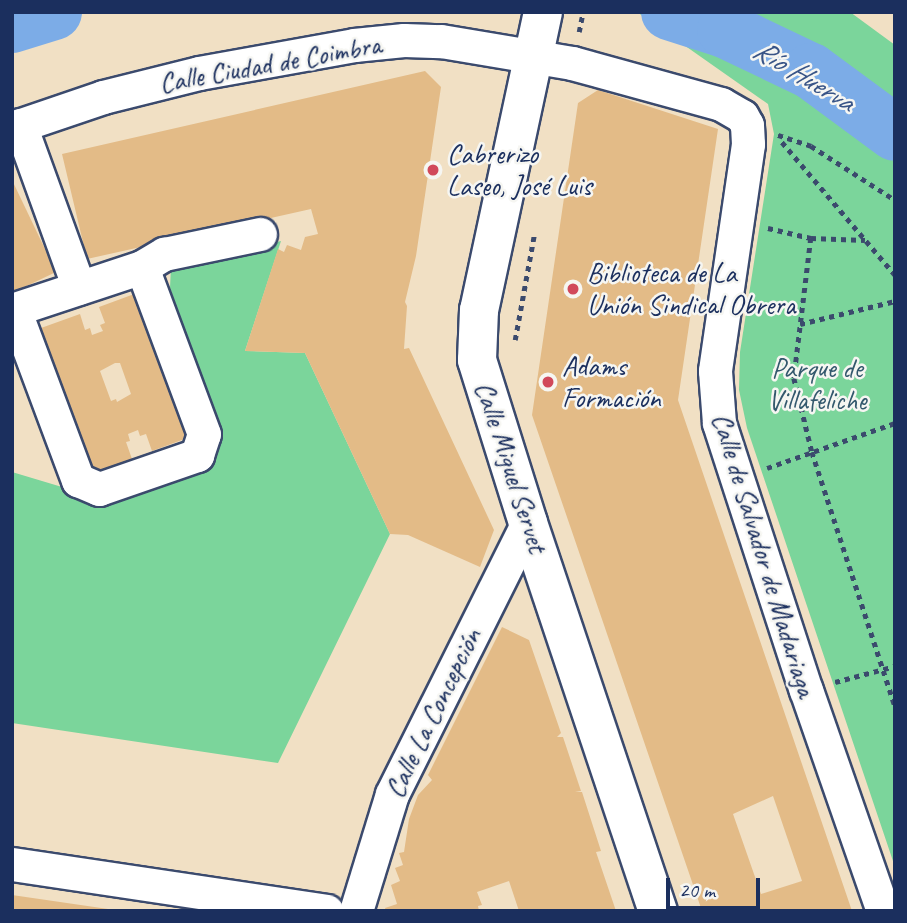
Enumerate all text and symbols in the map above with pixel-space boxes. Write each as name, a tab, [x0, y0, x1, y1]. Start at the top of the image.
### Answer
street label: Calle Ciudad de Coimbra	[157, 28, 383, 100]
water label: Río Huerva	[747, 31, 861, 119]
place label: Cabrerizo Laseo, José Luis	[447, 137, 592, 203]
marker: Cabrerizo Laseo, José Luis	[425, 162, 441, 178]
place label: Biblioteca de La Unión Sindical Obrera	[587, 256, 796, 322]
marker: Biblioteca de La Unión Sindical Obrera	[565, 281, 581, 297]
place label: Adams Formación	[562, 349, 661, 415]
park label: Parque de Villafeliche	[768, 351, 866, 417]
marker: Adams Formación	[540, 374, 556, 390]
street label: Calle Miguel Servet	[468, 378, 554, 556]
street label: Calle de Salvador de Madariaga	[705, 408, 823, 702]
street label: Calle La Concepción	[377, 623, 489, 803]
scale bar	[669, 864, 764, 908]
text: 20 m	[679, 877, 715, 903]

